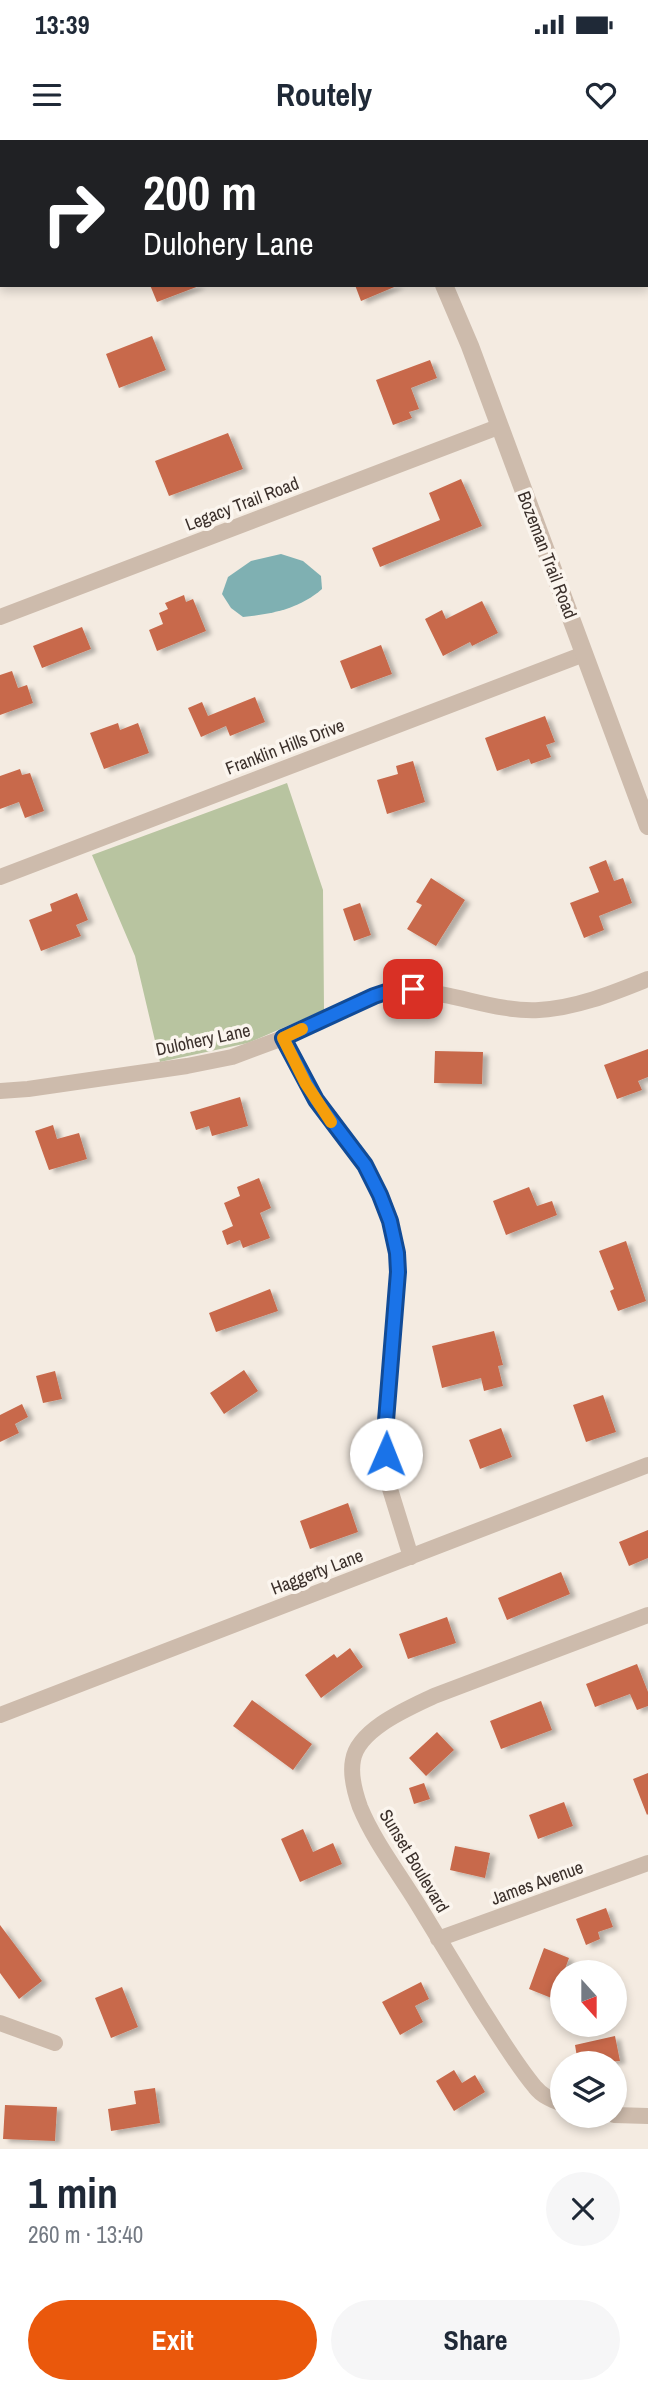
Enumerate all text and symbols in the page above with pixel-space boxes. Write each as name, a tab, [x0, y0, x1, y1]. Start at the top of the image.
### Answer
text: 13:39	[35, 7, 90, 42]
text: Routely	[276, 73, 372, 116]
icon: menu	[28, 76, 66, 114]
icon: heart	[582, 76, 620, 114]
text: 200 m	[143, 159, 257, 225]
icon: right	[28, 168, 119, 259]
text: Dulohery Lane	[143, 222, 314, 265]
street label: Legacy Trail Road	[181, 470, 302, 537]
street label: Bozeman Trail Road	[512, 488, 583, 622]
street label: Franklin Hills Drive	[222, 712, 348, 781]
pin	[383, 959, 443, 1019]
icon: arrive	[394, 970, 432, 1008]
street label: Dulohery Lane	[153, 1017, 252, 1062]
position arrow	[349, 1417, 423, 1491]
street label: Haggerty Lane	[267, 1543, 366, 1601]
street label: Sunset Boulevard	[374, 1804, 455, 1917]
street label: James Avenue	[487, 1854, 586, 1911]
north arrow	[550, 1960, 626, 2037]
map controls	[550, 1960, 627, 2128]
button: layers	[550, 2051, 627, 2128]
text: 1 min	[28, 2165, 118, 2221]
button: close	[546, 2172, 620, 2246]
text: 260 m · 13:40	[28, 2219, 143, 2250]
button: Exit	[28, 2300, 317, 2380]
button: Share	[331, 2300, 620, 2380]

